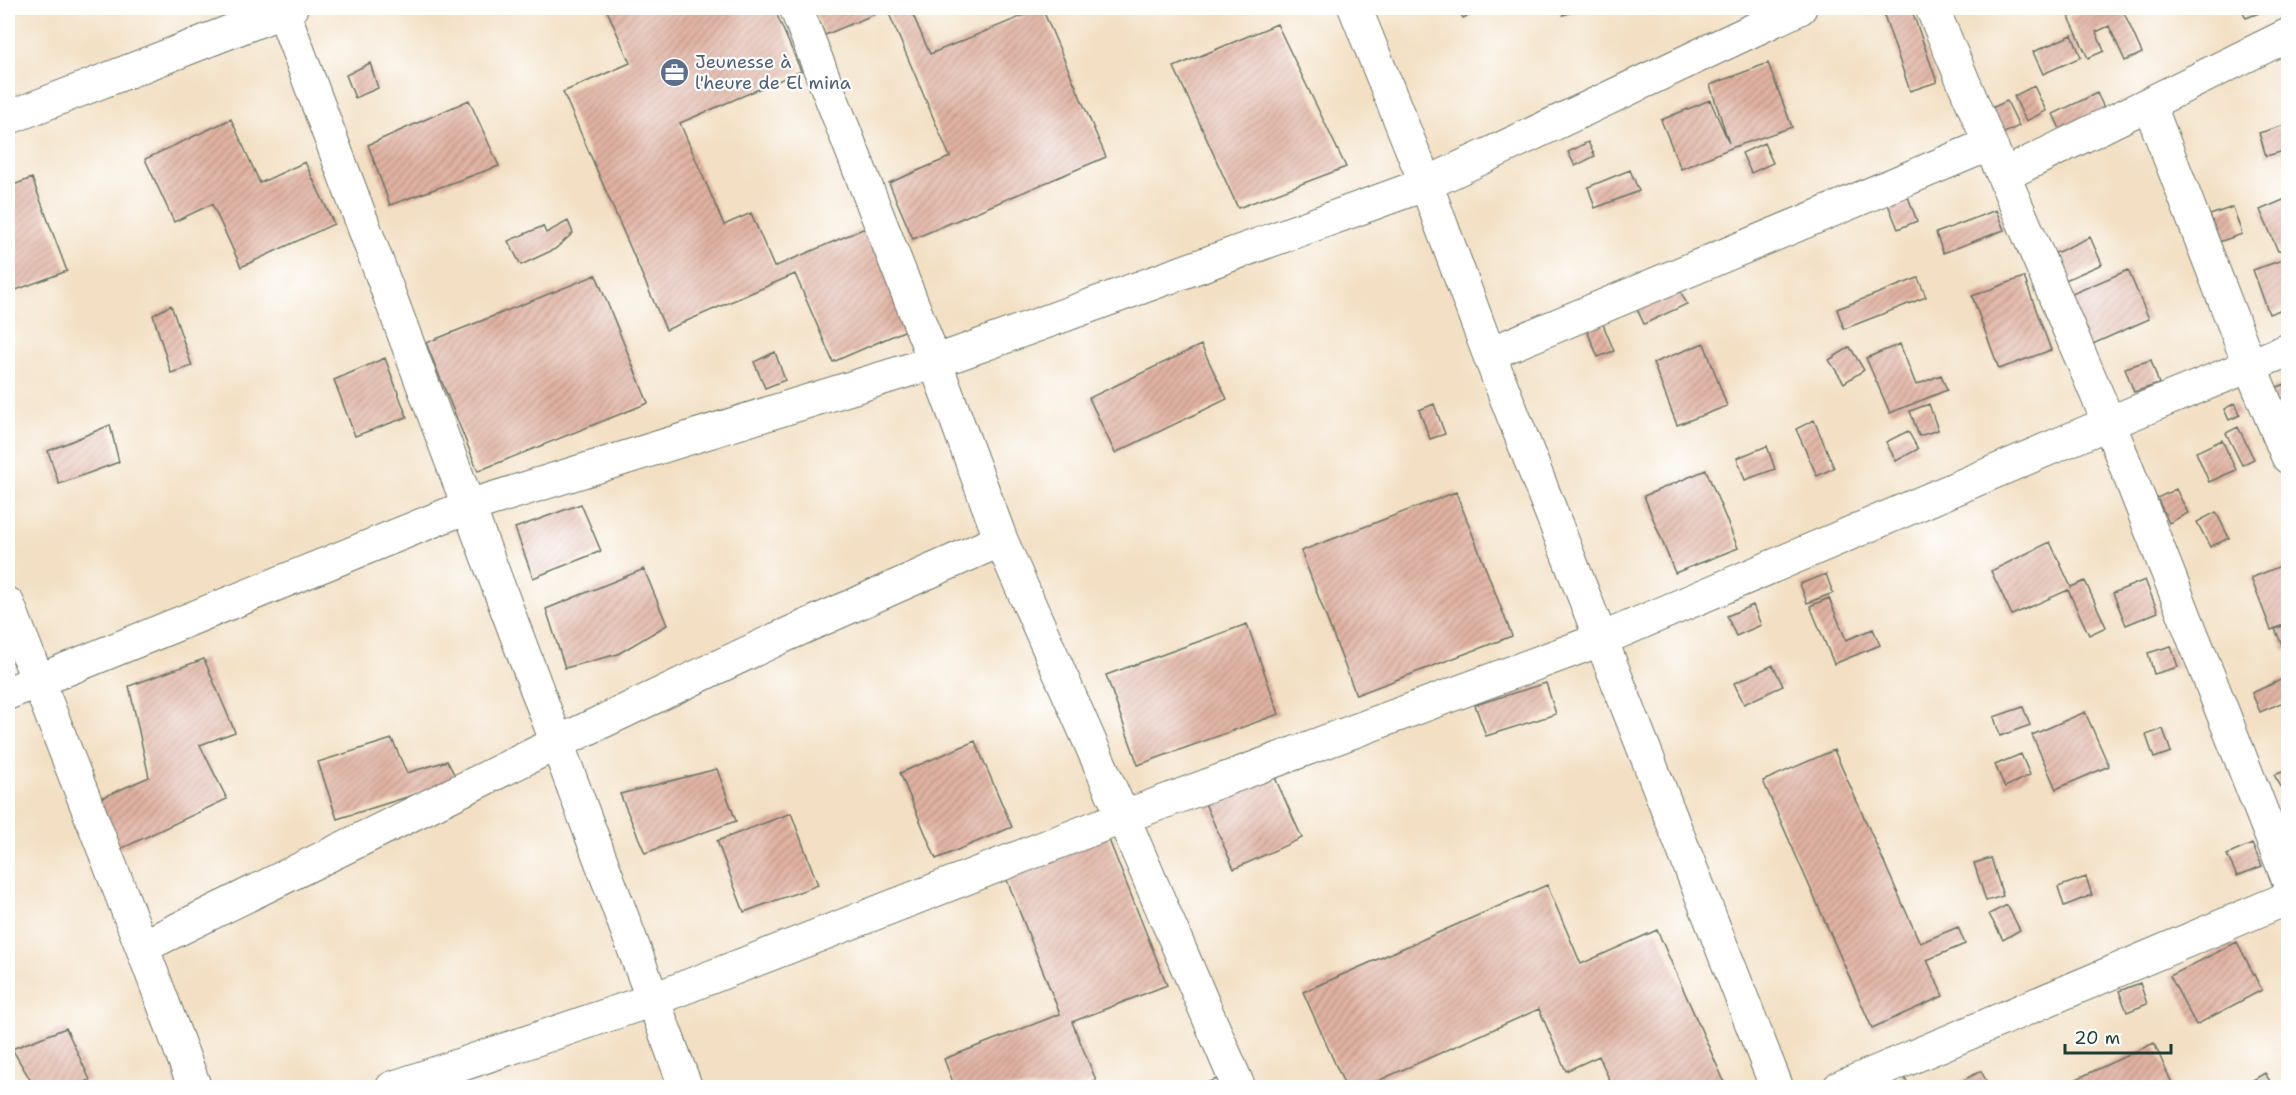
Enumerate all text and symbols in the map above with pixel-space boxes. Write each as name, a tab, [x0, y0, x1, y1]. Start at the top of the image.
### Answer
place label: Jeunesse à l'heure de El mina	[695, 50, 851, 95]
office icon: Jeunesse à l'heure de El mina	[658, 56, 690, 88]
scale bar	[2065, 1017, 2172, 1055]
text: 20 m	[2074, 1026, 2120, 1050]

